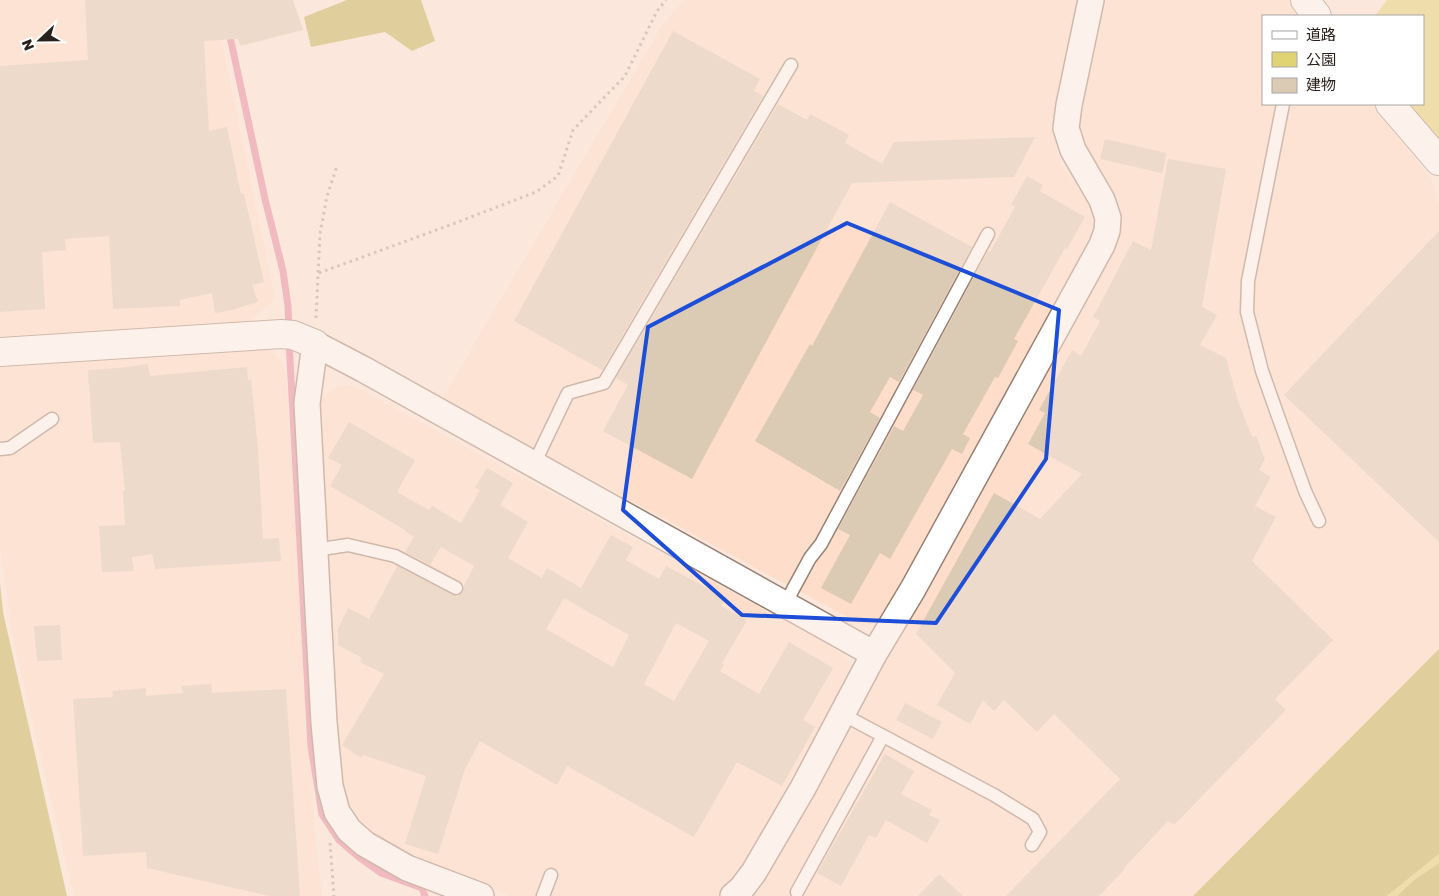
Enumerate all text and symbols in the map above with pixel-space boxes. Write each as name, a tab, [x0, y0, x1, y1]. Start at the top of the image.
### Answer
north arrow	[15, 15, 65, 65]
legend	[1262, 15, 1424, 105]
text: 道路	[1306, 25, 1336, 43]
text: N	[18, 37, 37, 53]
text: 公園	[1306, 50, 1336, 68]
text: 建物	[1306, 75, 1336, 93]

